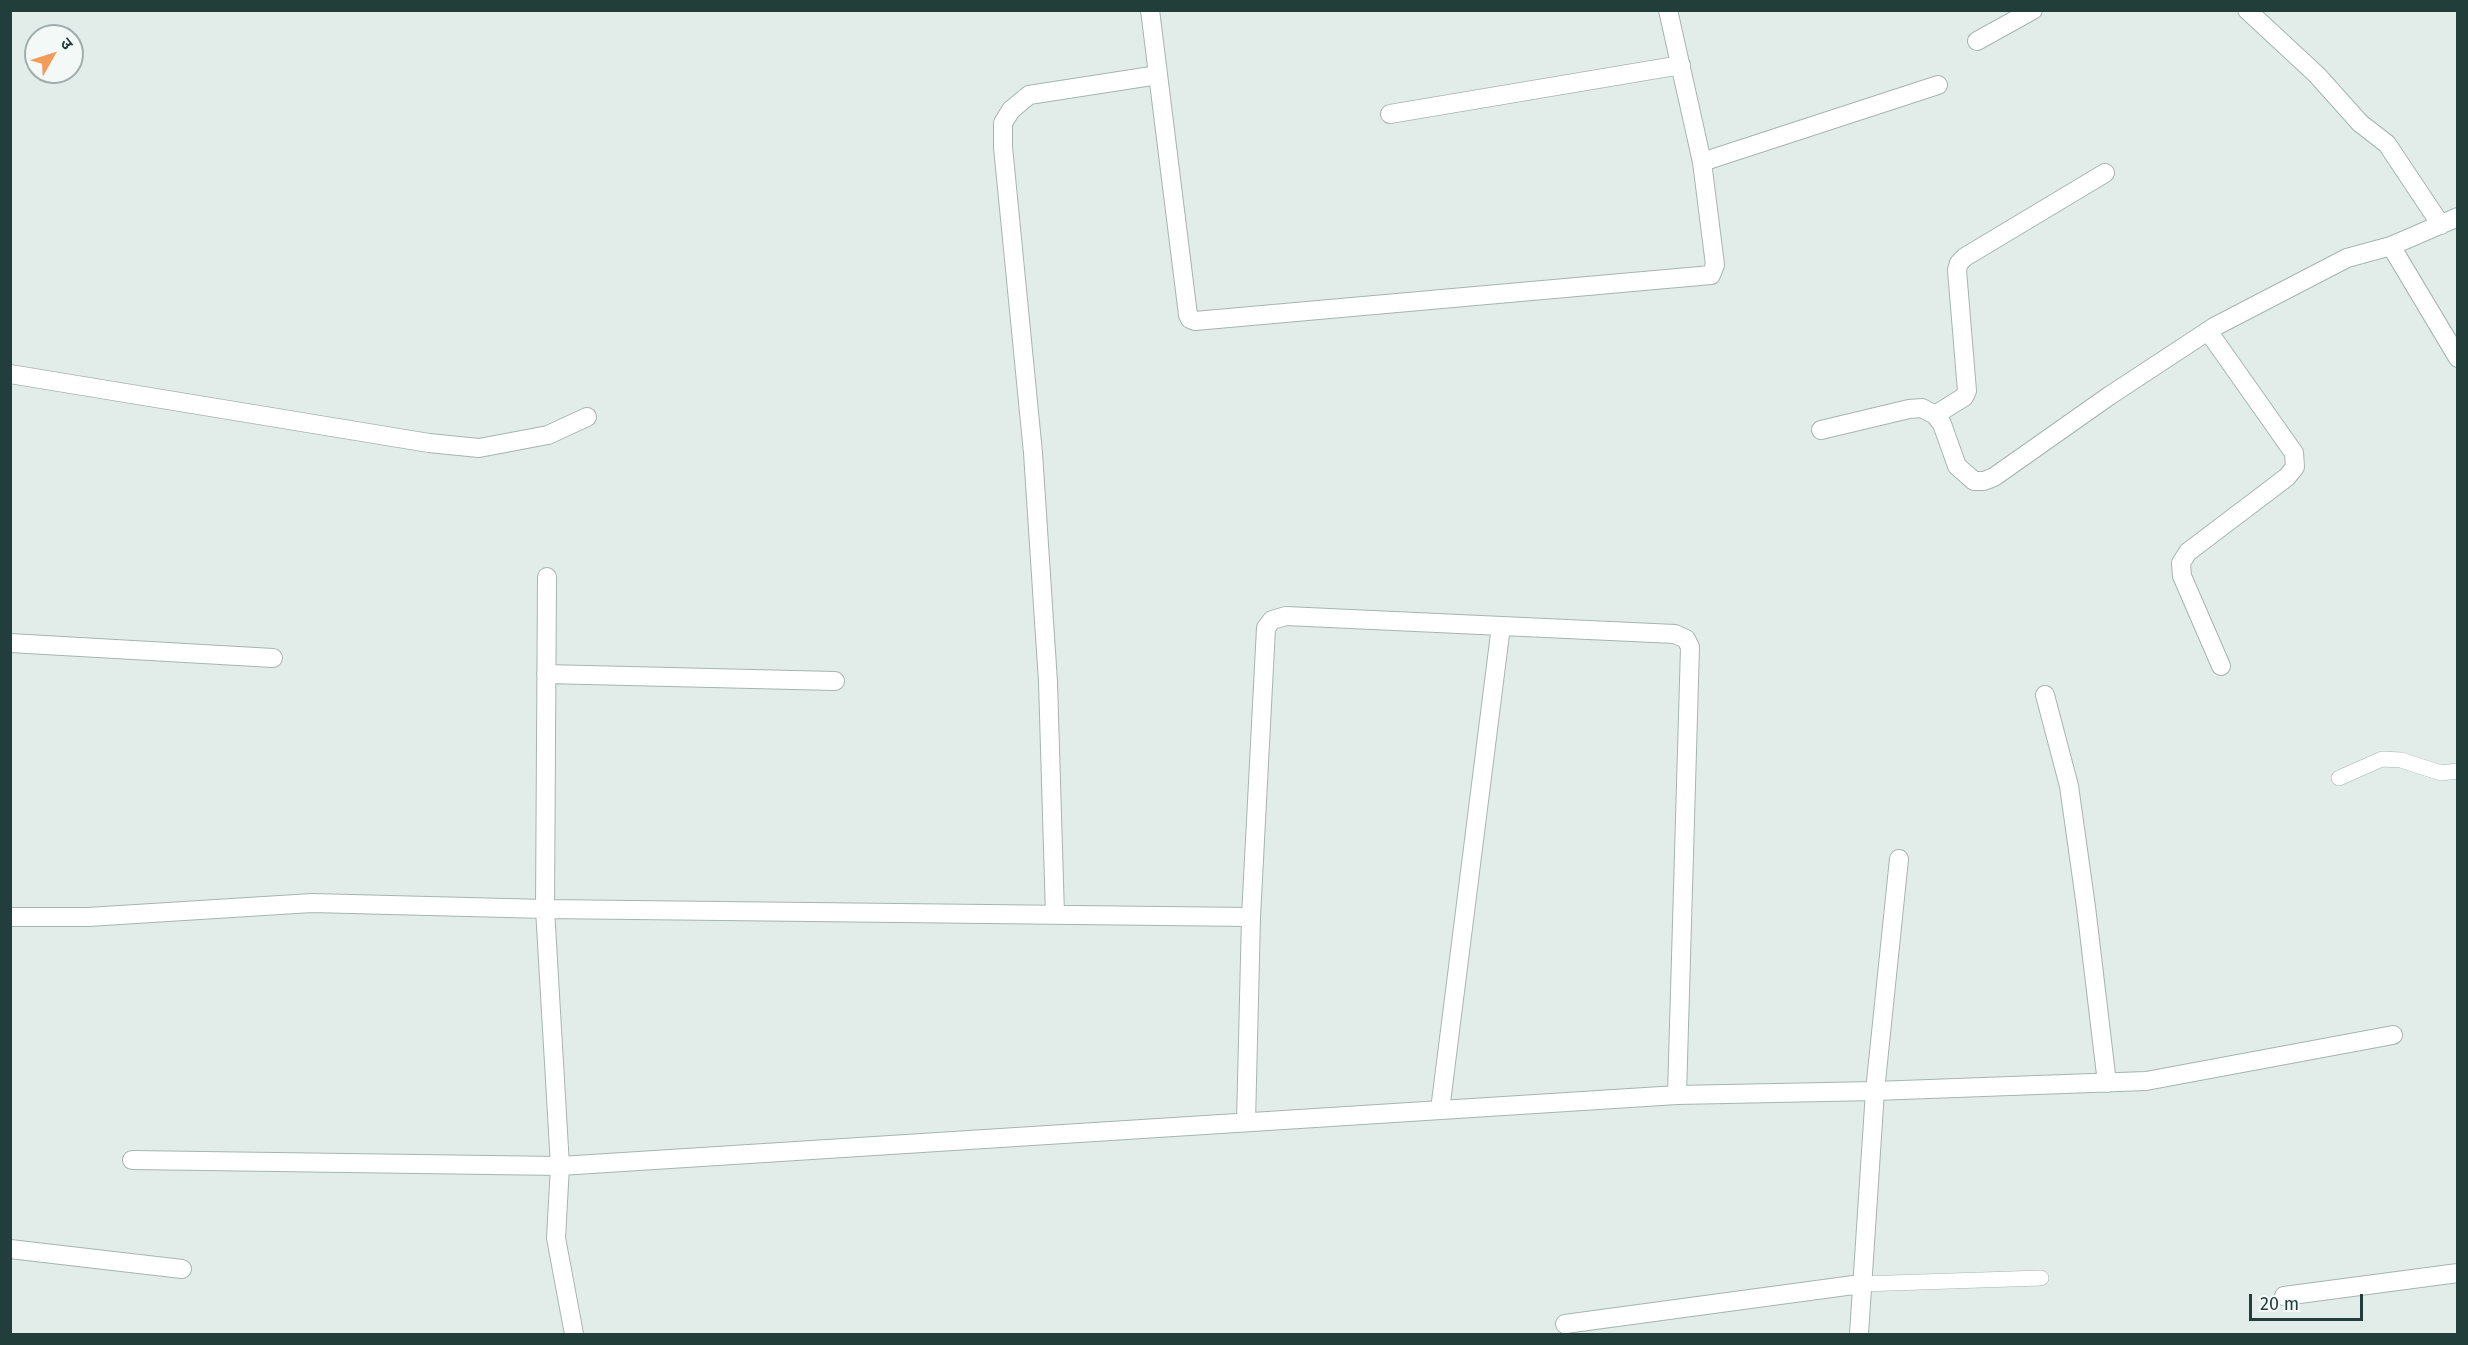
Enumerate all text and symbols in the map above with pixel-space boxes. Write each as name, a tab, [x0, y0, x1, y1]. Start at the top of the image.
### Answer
north arrow	[24, 24, 84, 84]
text: उ	[56, 34, 77, 53]
scale bar	[2252, 1282, 2366, 1320]
text: 20 m	[2260, 1293, 2299, 1315]

